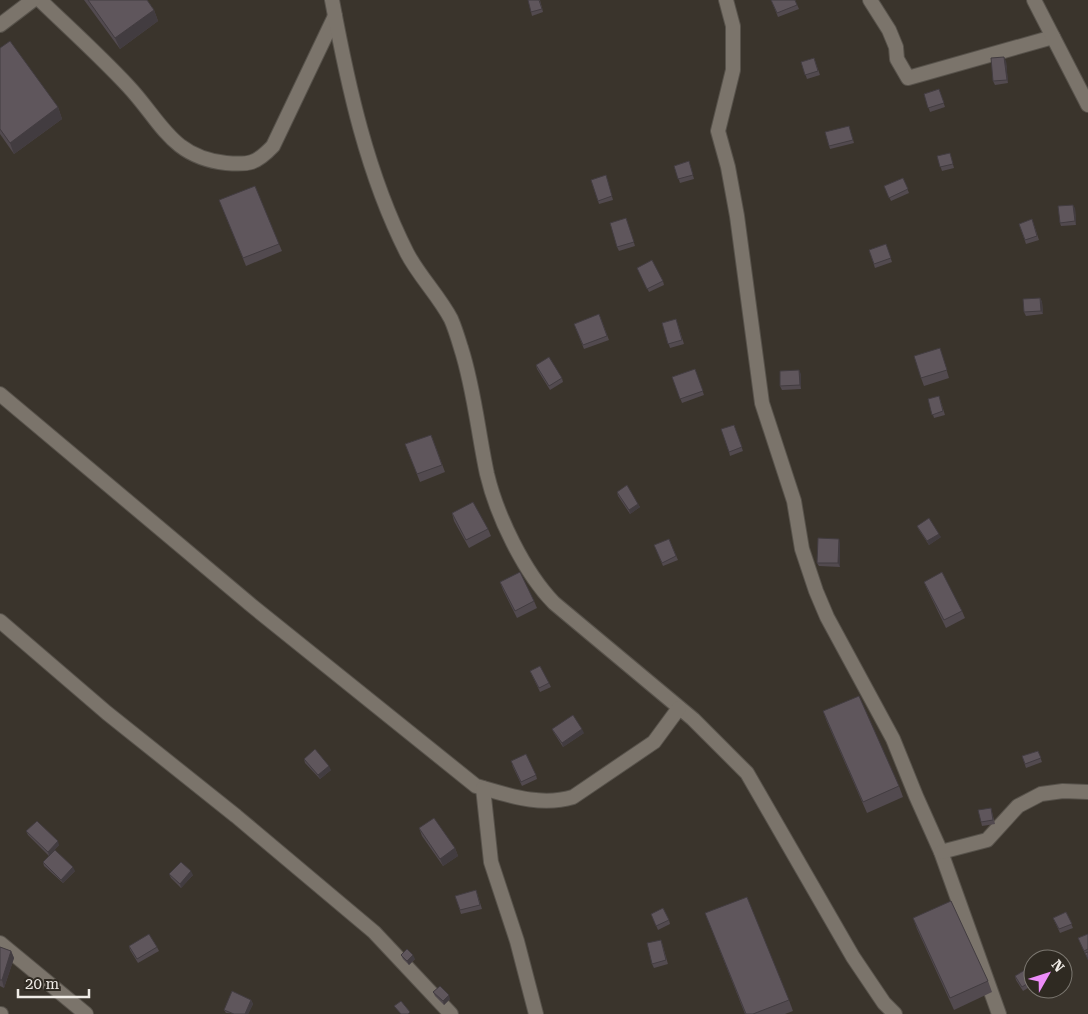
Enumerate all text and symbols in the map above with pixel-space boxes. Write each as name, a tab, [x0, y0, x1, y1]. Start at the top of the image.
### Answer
north arrow	[1023, 949, 1073, 999]
text: N	[1048, 957, 1068, 975]
scale bar	[18, 966, 89, 998]
text: 20 m	[25, 975, 60, 993]

